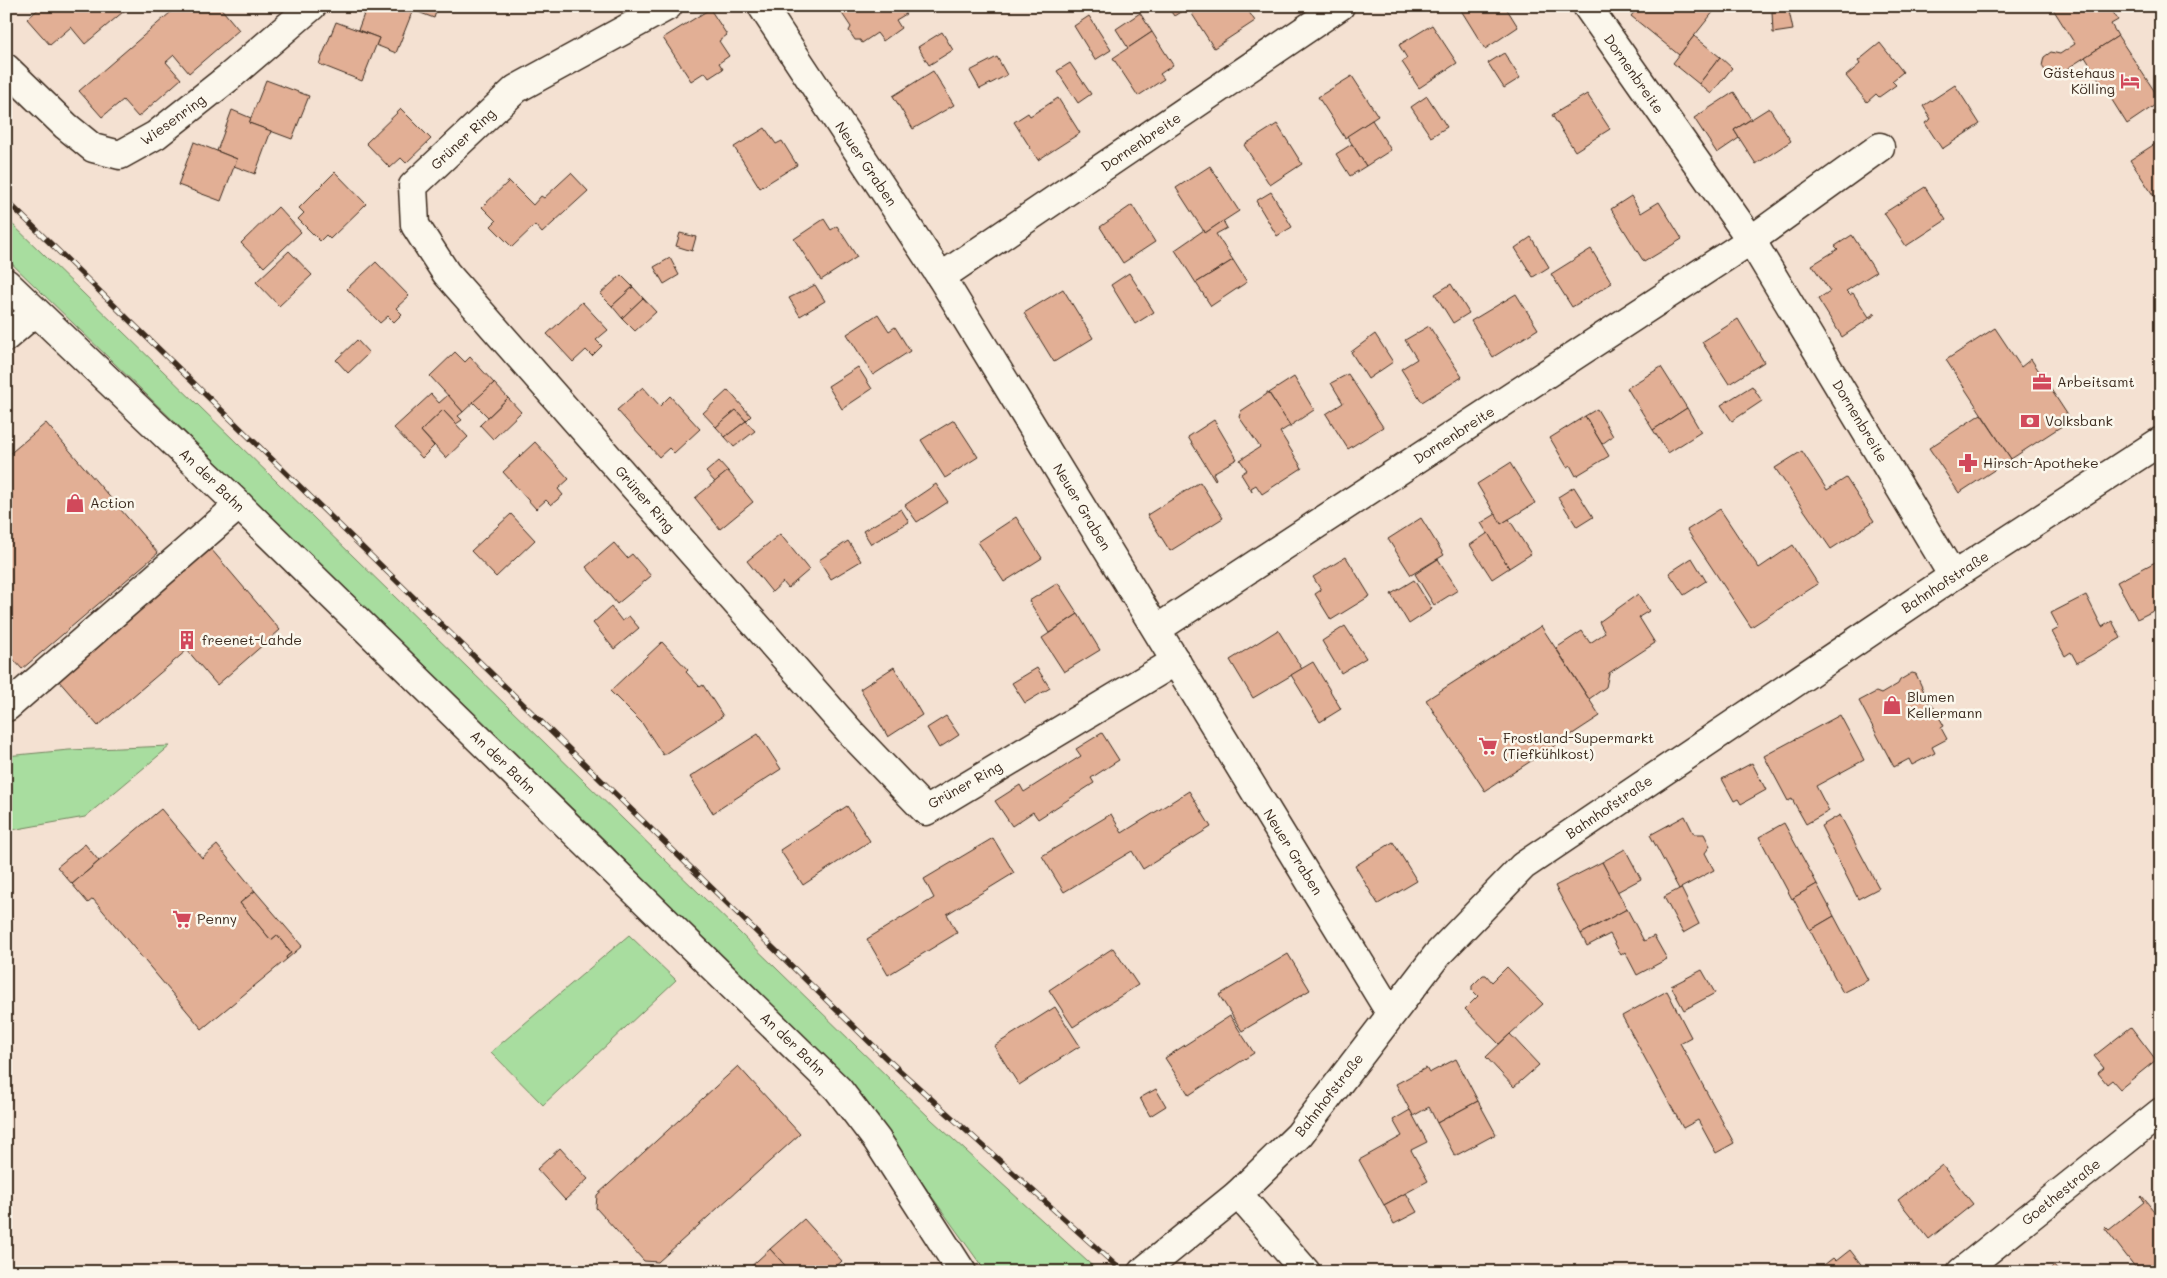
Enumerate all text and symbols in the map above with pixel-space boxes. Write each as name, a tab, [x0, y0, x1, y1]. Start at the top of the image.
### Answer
street label: Dornenbreite	[1600, 30, 1669, 117]
place label: Gästehaus Kölling	[2043, 63, 2115, 98]
hotel icon: Gästehaus Kölling	[2119, 70, 2141, 92]
street label: Wiesenring	[137, 90, 209, 150]
street label: Grüner Ring	[426, 104, 499, 174]
street label: Dornenbreite	[1097, 108, 1185, 175]
street label: Neuer Graben	[831, 118, 902, 210]
office icon: Arbeitsamt	[2031, 371, 2053, 393]
place label: Arbeitsamt	[2057, 372, 2135, 391]
street label: Dornenbreite	[1828, 376, 1892, 465]
street label: Dornenbreite	[1410, 401, 1498, 468]
bank icon: Volksbank	[2019, 410, 2041, 432]
place label: Volksbank	[2045, 411, 2113, 430]
street label: An der Bahn	[176, 444, 249, 516]
pharmacy icon: Hirsch-Apotheke	[1957, 452, 1979, 474]
place label: Hirsch-Apotheke	[1983, 453, 2099, 472]
street label: Neuer Graben	[1049, 460, 1116, 554]
street label: Grüner Ring	[611, 461, 679, 536]
shop icon: Action	[64, 492, 86, 514]
place label: Action	[90, 493, 134, 512]
street label: Bahnhofstraße	[1897, 546, 1992, 617]
building icon: freenet-Lahde	[176, 629, 198, 651]
place label: freenet-Lahde	[202, 630, 302, 649]
place label: Blumen Kellermann	[1907, 687, 1982, 722]
shop icon: Blumen Kellermann	[1881, 694, 1903, 716]
street label: An der Bahn	[467, 726, 540, 798]
place label: Frostland-Supermarkt (Tiefkühlkost)	[1503, 728, 1654, 763]
supermarket icon: Frostland-Supermarkt (Tiefkühlkost)	[1477, 735, 1499, 757]
street label: Grüner Ring	[924, 756, 1005, 813]
street label: Bahnhofstraße	[1562, 770, 1656, 843]
street label: Neuer Graben	[1259, 805, 1328, 898]
supermarket icon: Penny	[171, 908, 193, 930]
place label: Penny	[197, 909, 237, 928]
street label: An der Bahn	[757, 1008, 830, 1080]
street label: Bahnhofstraße	[1290, 1049, 1367, 1140]
street label: Goethestraße	[2017, 1154, 2104, 1229]

